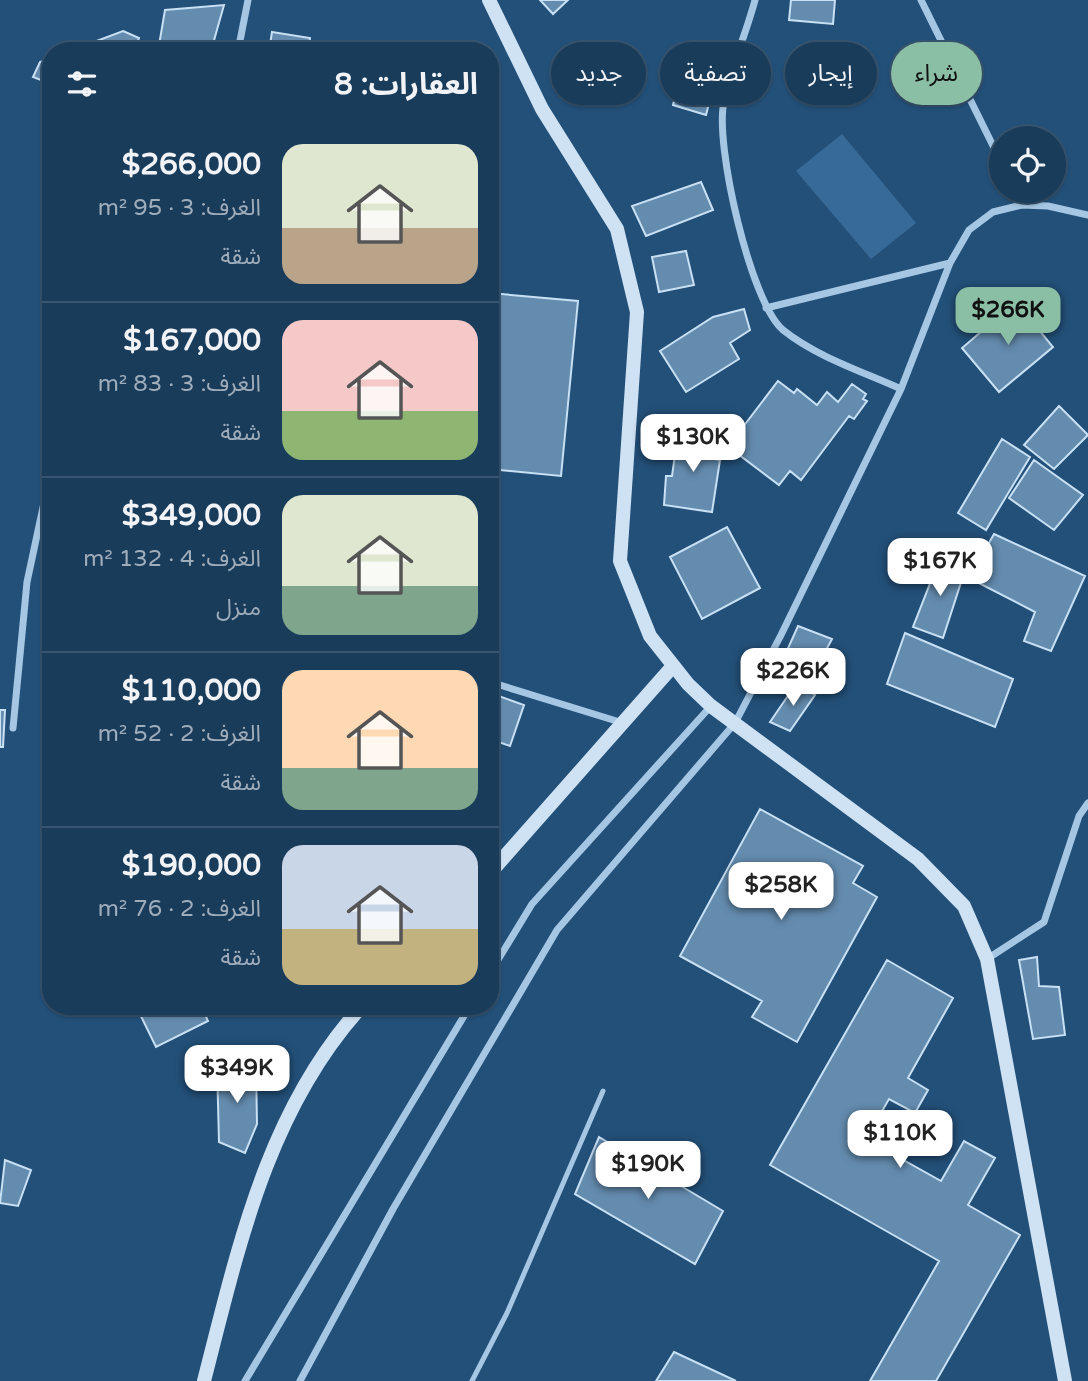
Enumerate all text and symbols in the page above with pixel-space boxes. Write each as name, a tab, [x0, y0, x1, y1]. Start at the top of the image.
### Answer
chip: جديد	[551, 42, 646, 105]
chip: تصفية	[660, 42, 771, 105]
chip: إيجار	[785, 42, 877, 105]
chip: شراء	[891, 42, 982, 105]
icon: filters	[63, 65, 101, 103]
text: العقارات: 8	[334, 66, 478, 103]
map controls	[989, 126, 1066, 203]
button: locate	[989, 126, 1066, 203]
text: $266,000	[122, 146, 261, 183]
icon: home	[338, 172, 422, 256]
text: الغرف: 3 · 95 m²	[98, 194, 261, 222]
text: شقة	[220, 243, 261, 271]
pin: $266K	[959, 288, 1057, 347]
text: $266K	[972, 296, 1044, 324]
text: $167,000	[123, 322, 261, 359]
icon: home	[338, 348, 422, 432]
text: الغرف: 3 · 83 m²	[98, 370, 261, 398]
pin: $130K	[644, 414, 742, 474]
text: شقة	[220, 419, 261, 447]
text: $130K	[657, 423, 729, 451]
text: $349,000	[122, 497, 261, 534]
icon: home	[338, 523, 422, 607]
pin: $167K	[891, 538, 989, 598]
text: الغرف: 4 · 132 m²	[83, 545, 261, 573]
text: $167K	[904, 547, 976, 575]
text: منزل	[216, 594, 261, 622]
pin: $226K	[744, 648, 842, 708]
text: $226K	[757, 657, 829, 685]
text: $110,000	[122, 672, 261, 709]
icon: home	[338, 698, 422, 782]
text: الغرف: 2 · 52 m²	[98, 720, 261, 748]
text: شقة	[220, 769, 261, 797]
text: $190,000	[122, 847, 261, 884]
pin: $258K	[732, 862, 830, 922]
text: $258K	[745, 871, 817, 899]
icon: home	[338, 873, 422, 957]
text: الغرف: 2 · 76 m²	[98, 895, 261, 923]
text: شقة	[220, 944, 261, 972]
pin: $349K	[188, 1046, 286, 1105]
text: $349K	[201, 1054, 273, 1082]
pin: $110K	[851, 1110, 949, 1170]
text: $110K	[864, 1119, 936, 1147]
pin: $190K	[599, 1142, 697, 1201]
text: $190K	[612, 1150, 684, 1178]

